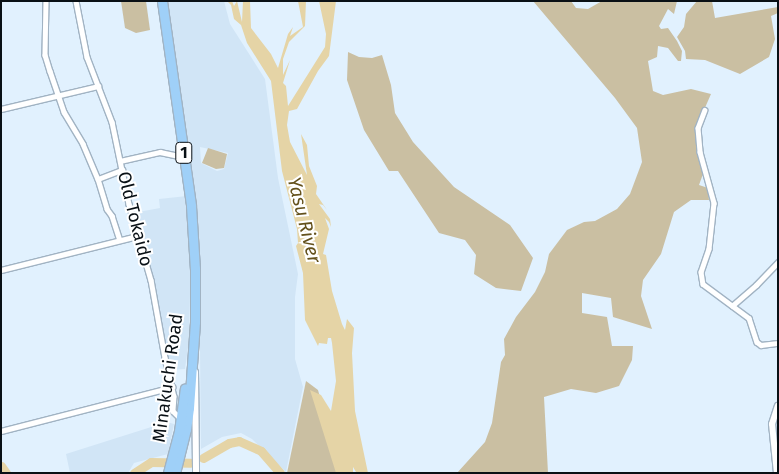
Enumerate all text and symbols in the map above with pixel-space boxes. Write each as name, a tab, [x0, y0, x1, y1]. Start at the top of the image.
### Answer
road number: 1	[175, 140, 193, 167]
street label: Old Tokaido	[113, 169, 157, 269]
water label: Yasu River	[282, 175, 326, 265]
street label: Minakuchi Road	[148, 312, 188, 444]

